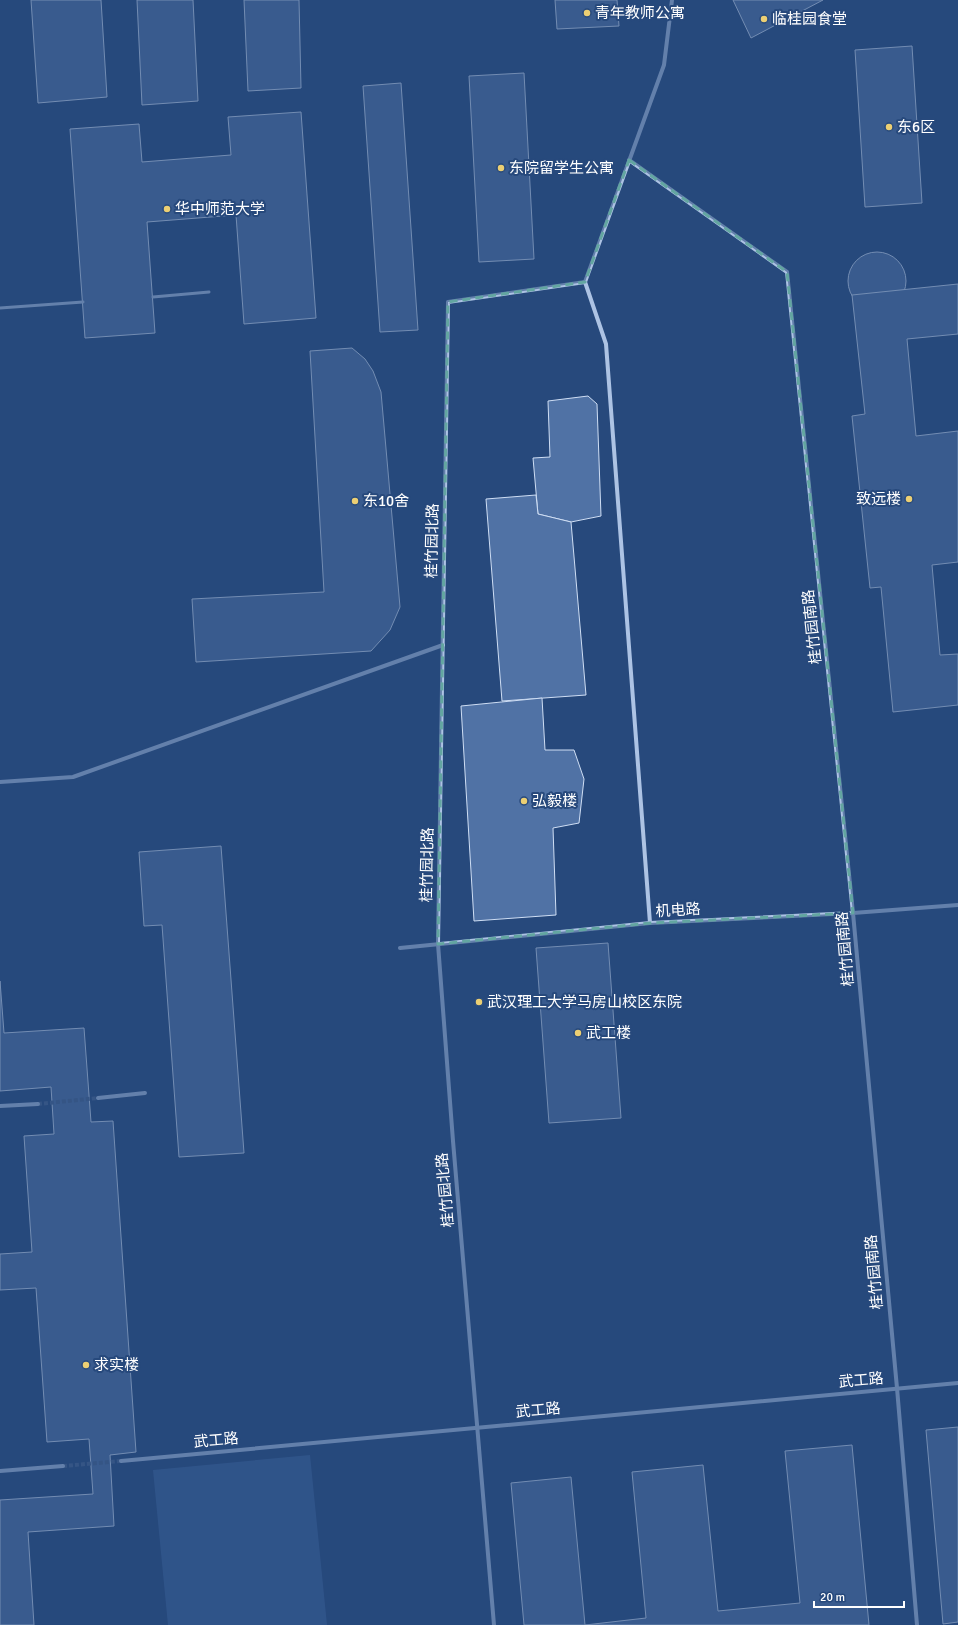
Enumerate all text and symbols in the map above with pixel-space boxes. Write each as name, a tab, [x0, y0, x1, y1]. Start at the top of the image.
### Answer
place label: 青年教师公寓	[595, 4, 685, 22]
marker: 青年教师公寓	[582, 8, 592, 18]
place label: 临桂园食堂	[772, 10, 847, 28]
marker: 临桂园食堂	[759, 14, 769, 24]
place label: 东6区	[897, 118, 935, 136]
marker: 东6区	[884, 122, 894, 132]
place label: 东院留学生公寓	[509, 159, 614, 177]
marker: 东院留学生公寓	[496, 163, 506, 173]
place label: 华中师范大学	[175, 200, 265, 218]
marker: 华中师范大学	[162, 204, 172, 214]
place label: 致远楼	[856, 490, 901, 508]
place label: 东10舍	[363, 492, 409, 510]
marker: 致远楼	[904, 494, 914, 504]
marker: 东10舍	[350, 496, 360, 506]
street label: 桂竹园北路	[422, 503, 442, 579]
street label: 桂竹园南路	[799, 589, 825, 665]
place label: 弘毅楼	[532, 792, 577, 810]
marker: 弘毅楼	[519, 796, 529, 806]
street label: 桂竹园北路	[417, 827, 437, 903]
street label: 机电路	[655, 900, 701, 920]
street label: 桂竹园南路	[833, 911, 857, 987]
place label: 武汉理工大学马房山校区东院	[487, 993, 682, 1011]
marker: 武汉理工大学马房山校区东院	[474, 997, 484, 1007]
place label: 武工楼	[586, 1024, 631, 1042]
marker: 武工楼	[573, 1028, 583, 1038]
street label: 桂竹园北路	[433, 1152, 457, 1228]
street label: 桂竹园南路	[862, 1234, 886, 1310]
place label: 求实楼	[94, 1356, 139, 1374]
marker: 求实楼	[81, 1360, 91, 1370]
street label: 武工路	[838, 1369, 884, 1391]
street label: 武工路	[515, 1399, 561, 1421]
street label: 武工路	[193, 1429, 239, 1451]
scale bar	[814, 1583, 904, 1609]
text: 20 m	[820, 1590, 845, 1605]

